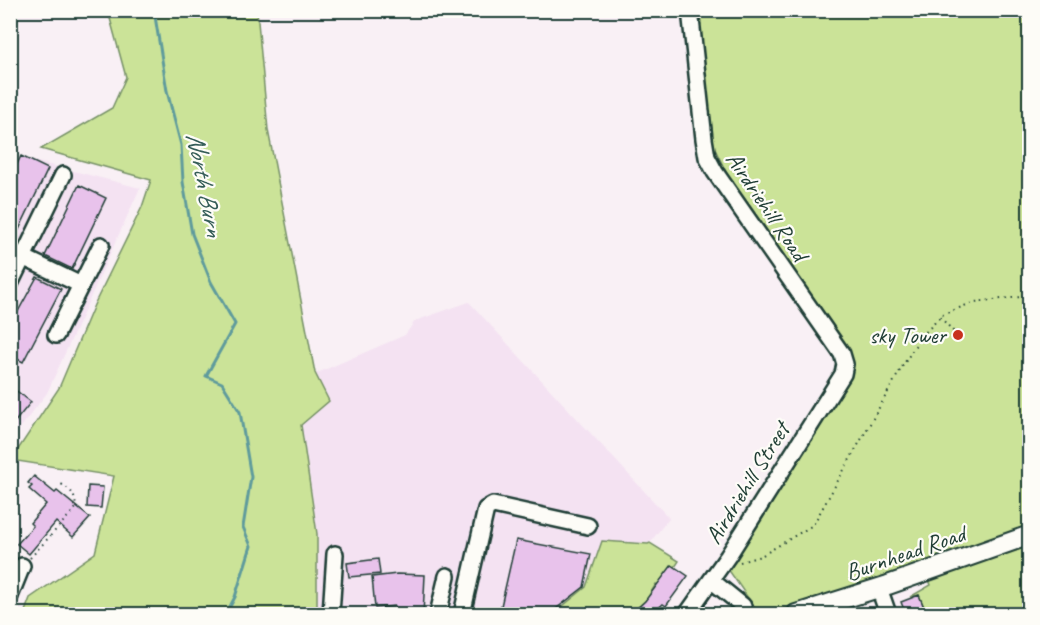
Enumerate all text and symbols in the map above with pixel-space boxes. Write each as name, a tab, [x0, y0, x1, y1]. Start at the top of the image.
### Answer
water label: North Burn	[179, 129, 232, 241]
street label: Airdriehill Road	[719, 146, 817, 269]
place label: sky Tower	[869, 320, 948, 350]
marker: sky Tower	[951, 328, 965, 342]
street label: Airdriehill Street	[698, 414, 798, 549]
street label: Burnhead Road	[841, 517, 972, 587]

